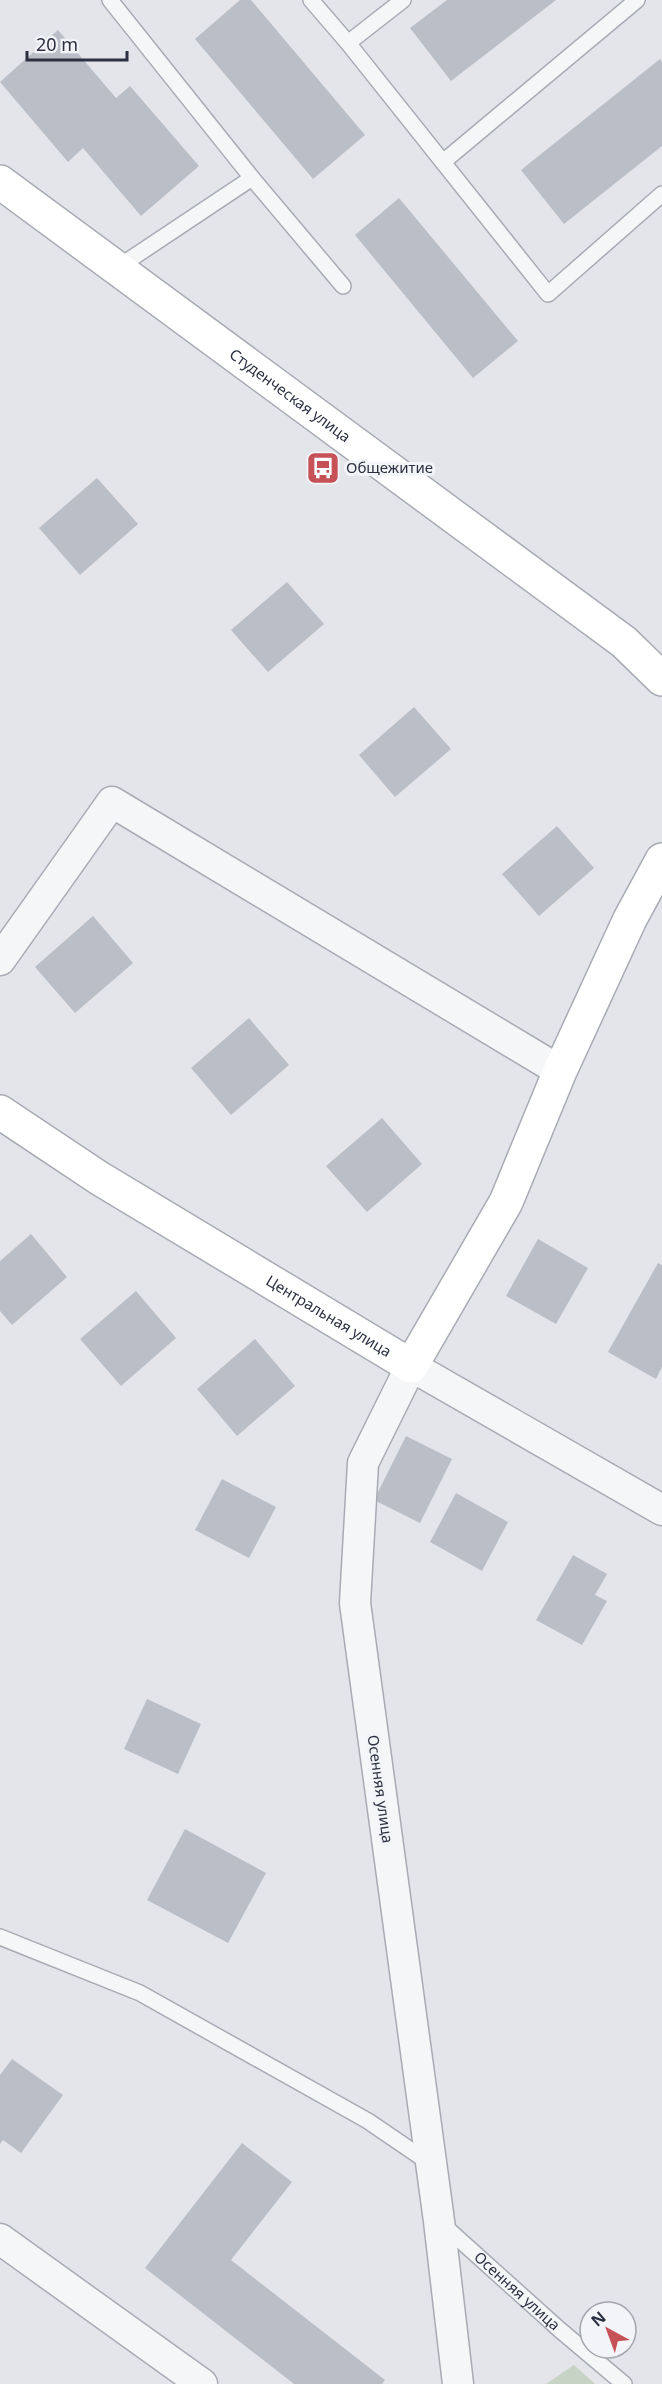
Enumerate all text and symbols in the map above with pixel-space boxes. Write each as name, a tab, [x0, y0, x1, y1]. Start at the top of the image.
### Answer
scale bar	[27, 24, 128, 62]
text: 20 m	[36, 32, 78, 56]
street label: Студенческая улица	[226, 344, 355, 446]
bus stop icon: Общежитие	[305, 450, 341, 486]
place label: Общежитие	[346, 457, 433, 477]
street label: Центральная улица	[263, 1270, 395, 1361]
street label: Осенняя улица	[363, 1733, 398, 1844]
street label: Осенняя улица	[470, 2247, 565, 2334]
north arrow	[578, 2300, 638, 2360]
text: N	[586, 2306, 610, 2331]

